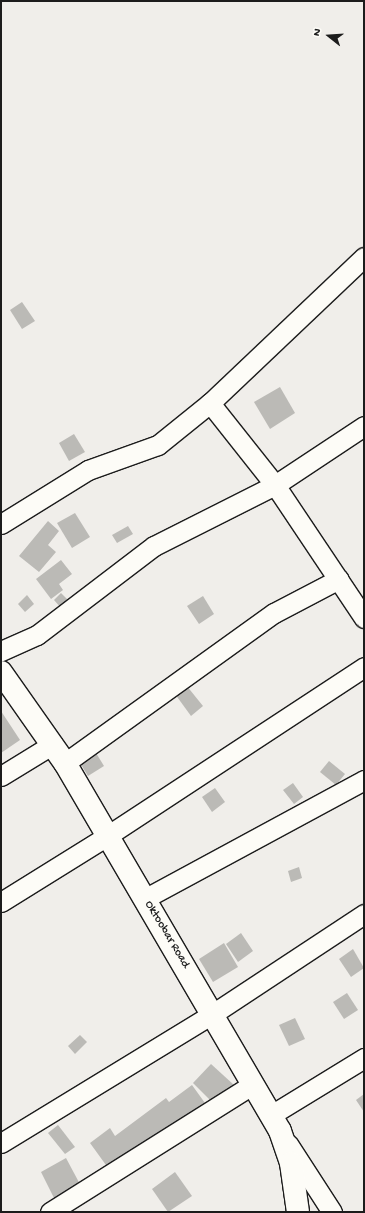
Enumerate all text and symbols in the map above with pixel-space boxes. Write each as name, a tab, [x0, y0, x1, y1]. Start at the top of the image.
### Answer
north arrow	[309, 16, 349, 56]
text: N	[311, 27, 324, 38]
street label: Oktoobar Road	[140, 899, 192, 971]

